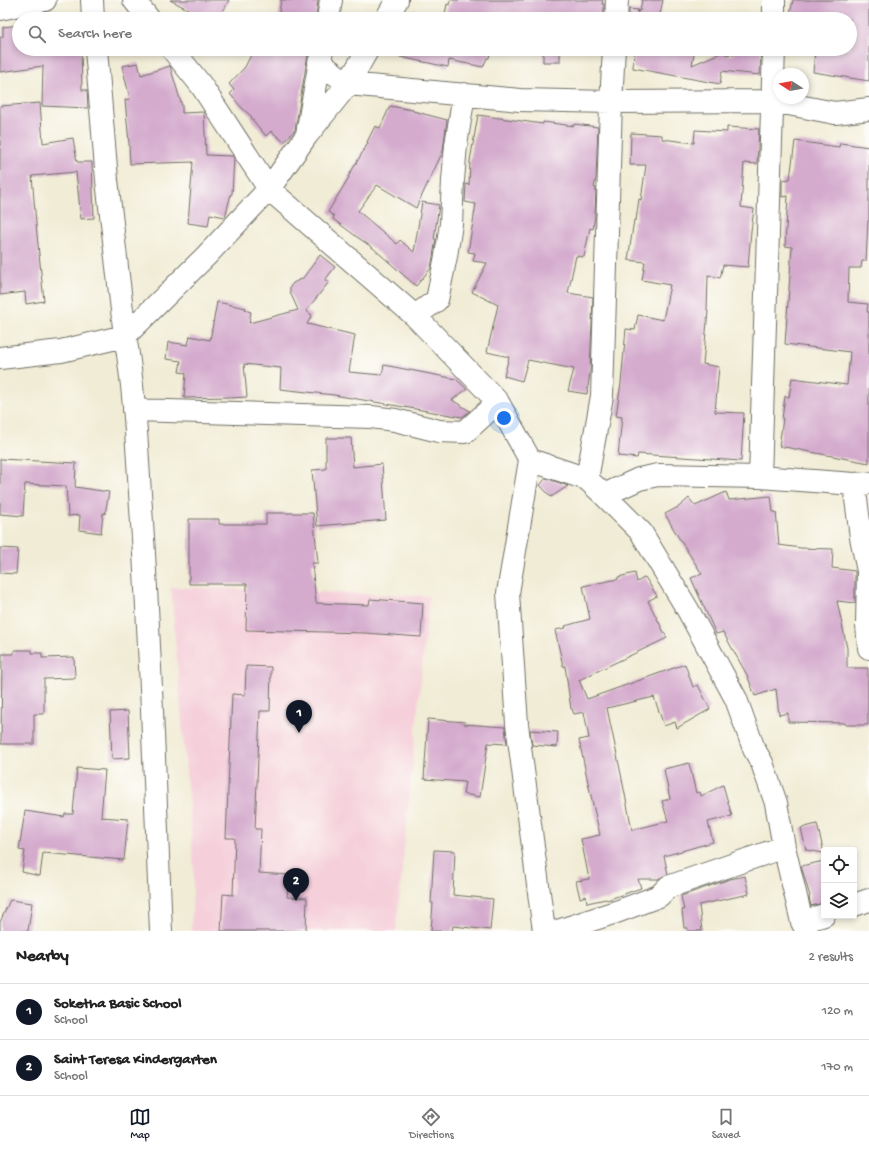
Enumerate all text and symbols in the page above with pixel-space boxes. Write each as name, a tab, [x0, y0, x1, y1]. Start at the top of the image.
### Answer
search box	[12, 12, 857, 56]
icon: search	[26, 23, 48, 45]
text: Search here	[58, 25, 132, 43]
north arrow	[773, 68, 809, 104]
your location	[494, 408, 514, 428]
pin: 1	[286, 700, 312, 733]
map controls	[821, 847, 857, 919]
button: locate	[821, 847, 857, 883]
pin: 2	[283, 868, 309, 901]
button: layers	[821, 883, 857, 919]
text: Nearby	[16, 947, 69, 967]
text: 2 results	[808, 950, 853, 965]
text: Soketha Basic School	[54, 995, 182, 1013]
text: 1	[26, 1004, 32, 1019]
text: 120 m	[822, 1004, 853, 1019]
text: School	[54, 1013, 88, 1028]
text: Saint Teresa Kindergarten	[54, 1051, 217, 1069]
text: 2	[26, 1060, 32, 1075]
text: 170 m	[821, 1060, 853, 1075]
text: School	[54, 1069, 88, 1084]
tab: Map	[129, 1106, 151, 1142]
tab: Directions	[409, 1106, 454, 1142]
tab: Saved	[712, 1106, 740, 1142]

